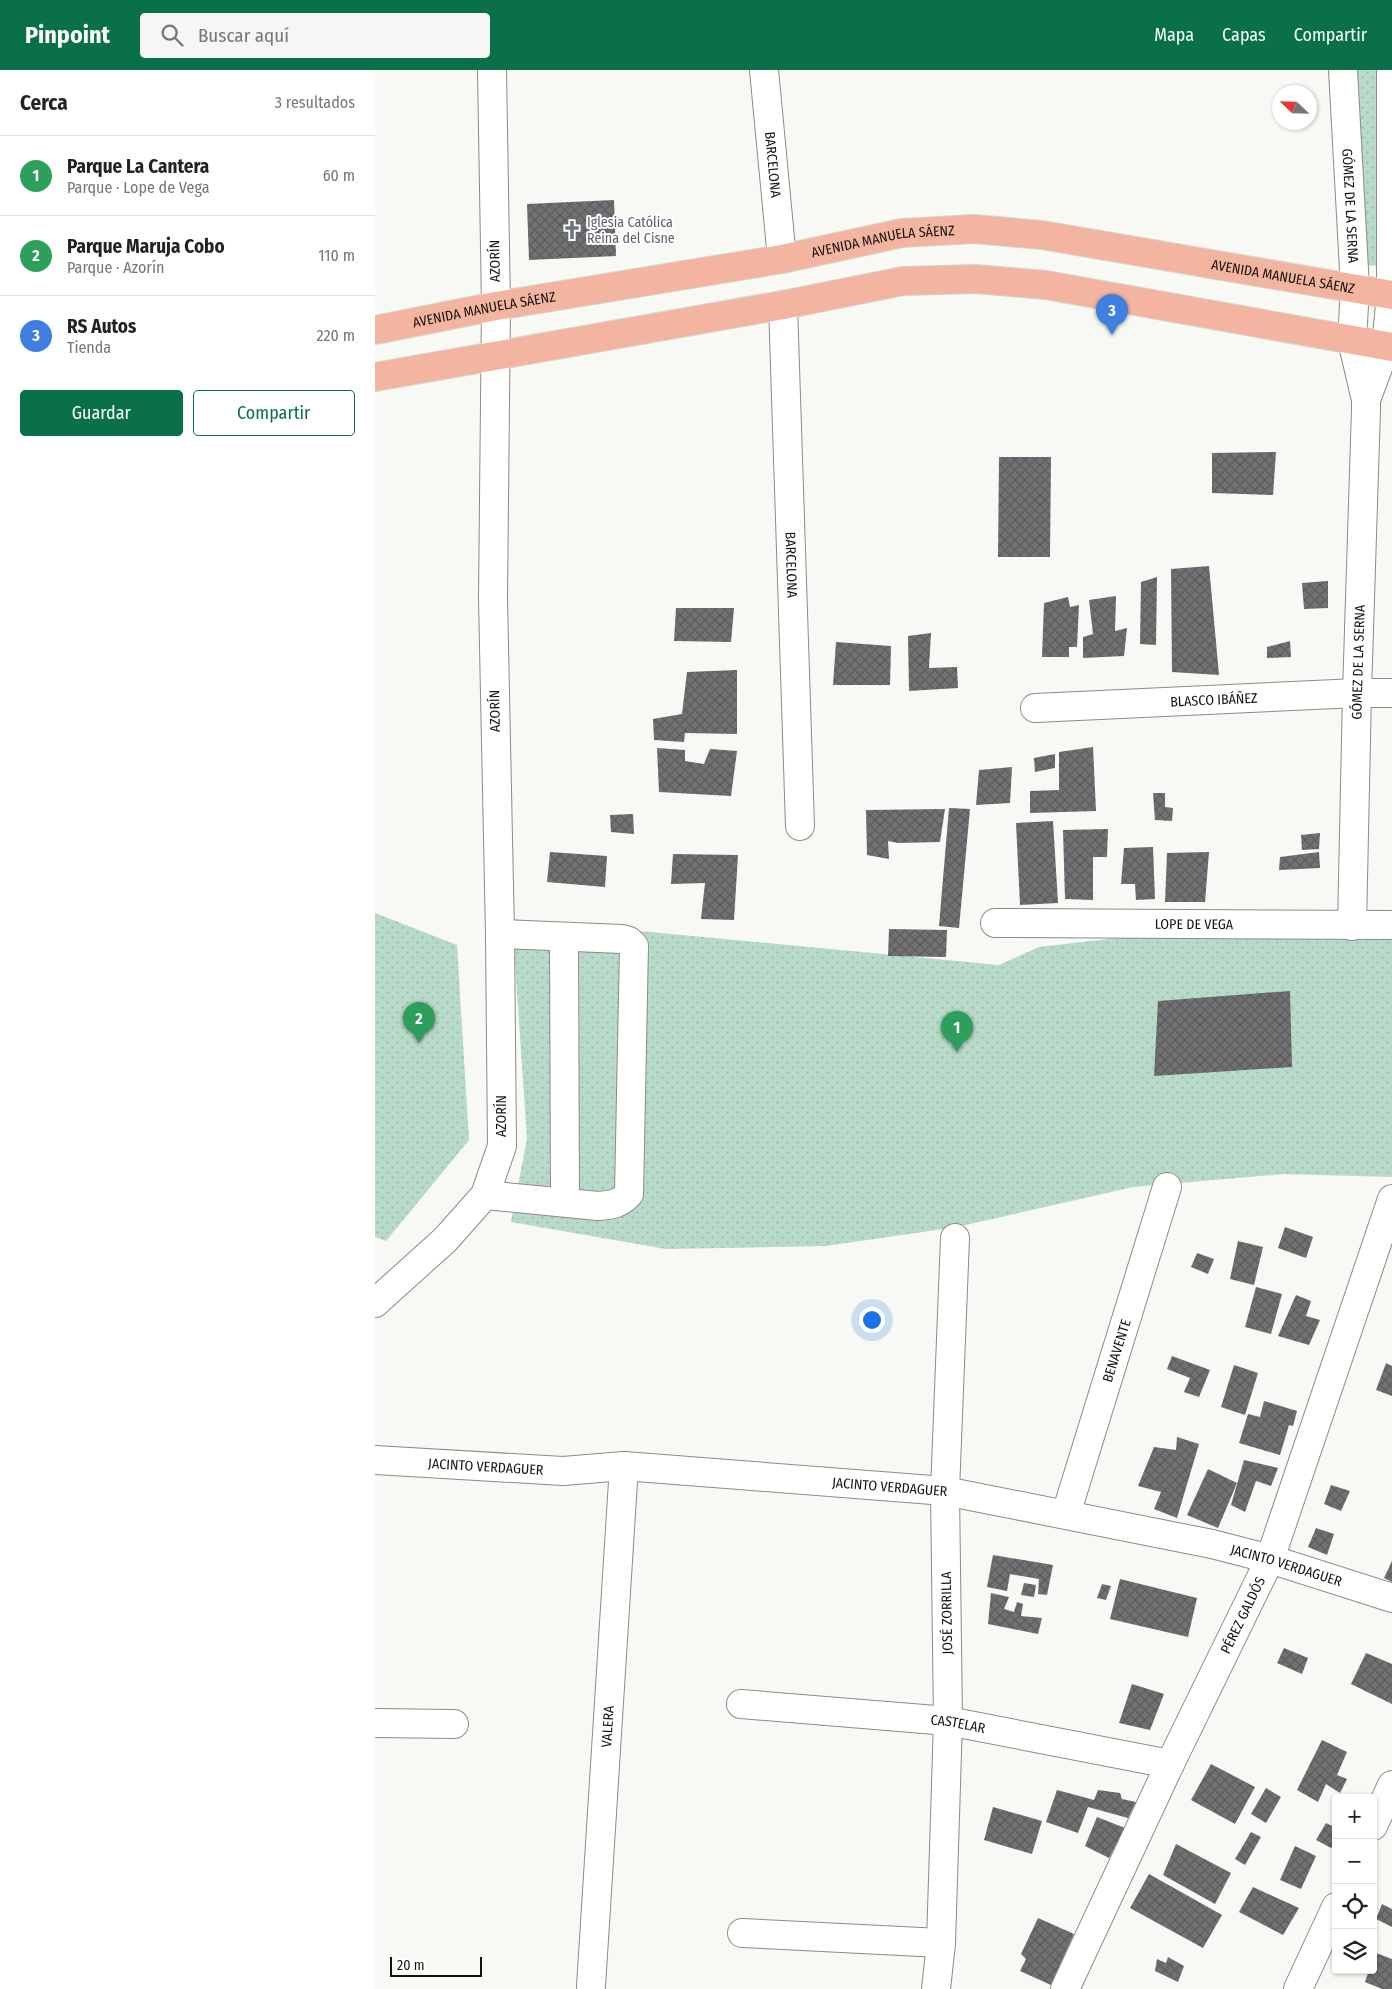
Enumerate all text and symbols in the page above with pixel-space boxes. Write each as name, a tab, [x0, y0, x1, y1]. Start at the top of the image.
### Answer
search box	[140, 13, 490, 58]
text: Pinpoint	[25, 21, 110, 49]
icon: search	[158, 21, 186, 49]
text: Buscar aquí	[198, 24, 289, 47]
text: Mapa	[1154, 24, 1194, 46]
text: Capas	[1222, 24, 1266, 46]
text: Compartir	[1294, 24, 1367, 46]
north arrow	[1272, 85, 1317, 130]
text: Cerca	[20, 90, 68, 116]
text: 3 resultados	[275, 93, 355, 112]
street label: BARCELONA	[761, 131, 785, 199]
street label: GÓMEZ DE LA SERNA	[1339, 148, 1362, 264]
text: Parque La Cantera	[67, 155, 209, 178]
text: 1	[33, 166, 39, 185]
text: 60 m	[323, 166, 355, 185]
text: Parque · Lope de Vega	[67, 178, 210, 197]
place label: Iglesia Católica Reina del Cisne	[587, 214, 675, 247]
church icon: Iglesia Católica Reina del Cisne	[561, 219, 583, 241]
street label: AVENIDA MANUELA SÁENZ	[810, 222, 955, 261]
text: Parque Maruja Cobo	[67, 235, 225, 258]
street label: AZORÍN	[485, 240, 504, 282]
text: 2	[32, 246, 40, 265]
text: 110 m	[318, 246, 355, 265]
street label: AVENIDA MANUELA SÁENZ	[1210, 256, 1357, 297]
text: Parque · Azorín	[67, 258, 164, 277]
street label: AVENIDA MANUELA SÁENZ	[411, 288, 557, 331]
pin: 3	[1096, 294, 1128, 335]
text: RS Autos	[67, 315, 136, 338]
text: 3	[32, 326, 40, 345]
text: 220 m	[316, 326, 355, 345]
text: Tienda	[67, 338, 111, 357]
button: Guardar	[20, 390, 183, 436]
button: Compartir	[193, 390, 355, 436]
street label: BARCELONA	[782, 531, 801, 599]
street label: GÓMEZ DE LA SERNA	[1347, 604, 1368, 720]
street label: BLASCO IBÁÑEZ	[1170, 689, 1258, 710]
street label: AZORÍN	[485, 690, 504, 732]
street label: LOPE DE VEGA	[1155, 915, 1234, 933]
pin: 2	[403, 1002, 435, 1043]
pin: 1	[941, 1011, 973, 1052]
street label: AZORÍN	[492, 1095, 510, 1137]
your location	[859, 1307, 885, 1333]
street label: BENAVENTE	[1099, 1317, 1134, 1384]
street label: JACINTO VERDAGUER	[428, 1455, 544, 1478]
street label: JACINTO VERDAGUER	[831, 1474, 948, 1500]
street label: JACINTO VERDAGUER	[1229, 1541, 1345, 1590]
street label: JOSÉ ZORRILLA	[937, 1571, 956, 1655]
street label: PÉREZ GALDÓS	[1217, 1574, 1269, 1656]
street label: VALERA	[598, 1704, 617, 1748]
street label: CASTELAR	[930, 1711, 987, 1737]
map controls	[1332, 1794, 1377, 1974]
button: +	[1332, 1794, 1377, 1839]
button: −	[1332, 1839, 1377, 1884]
button: locate	[1332, 1884, 1377, 1929]
button: layers	[1332, 1929, 1377, 1974]
scale bar	[390, 1954, 483, 1977]
text: 20 m	[397, 1957, 425, 1974]

